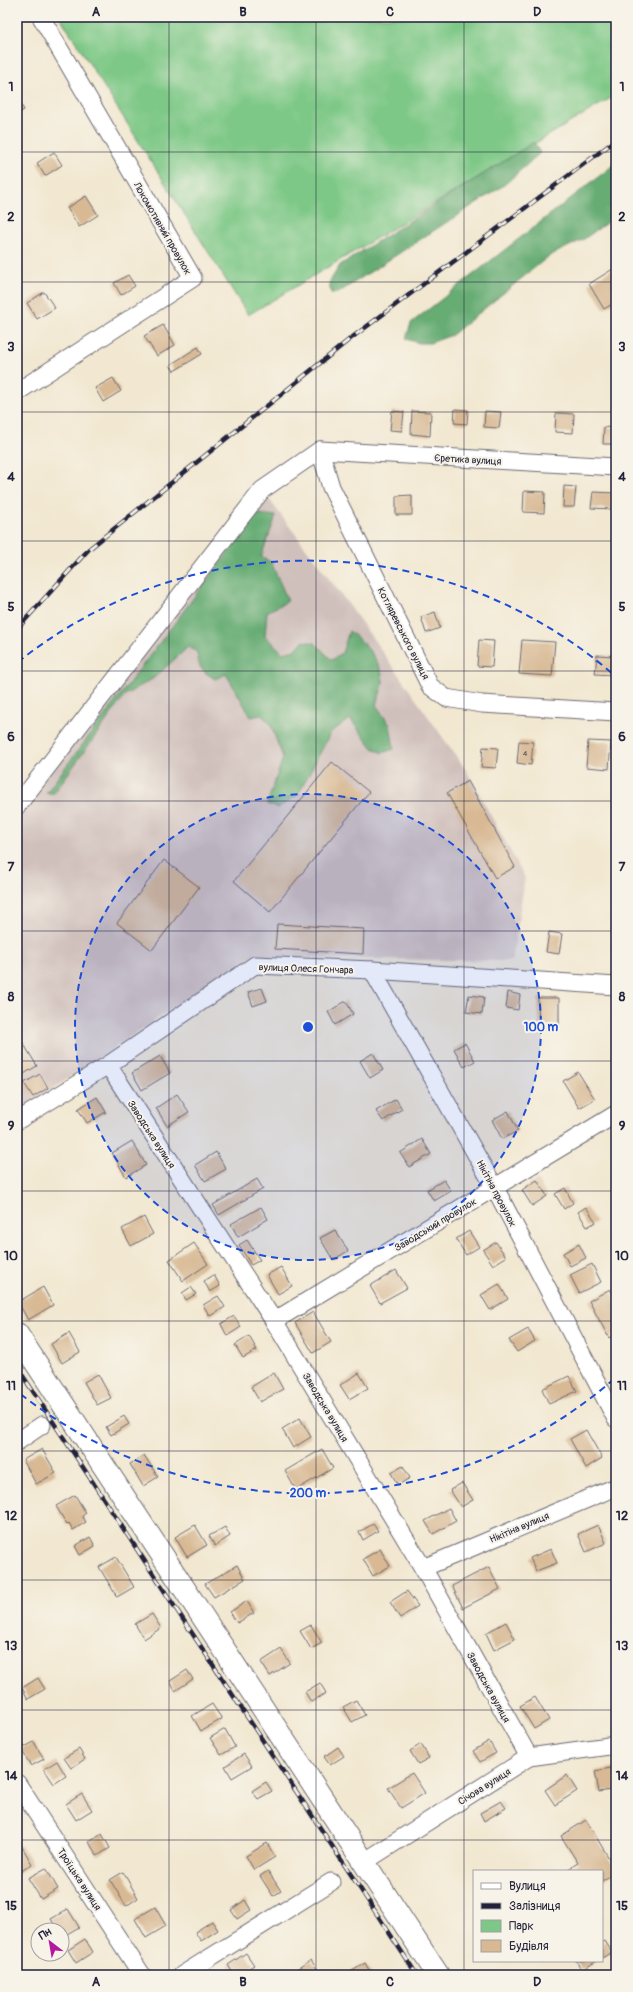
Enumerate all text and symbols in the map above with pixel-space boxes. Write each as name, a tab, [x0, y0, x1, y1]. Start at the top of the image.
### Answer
text: A	[92, 4, 101, 20]
text: B	[239, 4, 247, 20]
text: C	[386, 4, 394, 20]
text: D	[533, 4, 541, 20]
text: 1	[8, 79, 14, 95]
text: 1	[619, 79, 625, 95]
street label: Локомотивний провулок	[130, 179, 194, 277]
text: 2	[7, 209, 15, 225]
text: 2	[618, 209, 626, 225]
text: 3	[7, 339, 15, 355]
text: 3	[618, 339, 626, 355]
street label: Єретика вулиця	[434, 452, 502, 468]
text: 4	[7, 469, 15, 485]
text: 4	[618, 469, 626, 485]
street label: Котляревського вулиця	[375, 585, 432, 682]
text: 5	[7, 599, 15, 615]
text: 5	[618, 599, 626, 615]
text: 6	[7, 729, 15, 745]
text: 6	[618, 729, 626, 745]
house number: 4	[523, 749, 528, 758]
text: 7	[8, 859, 15, 875]
text: 7	[619, 859, 626, 875]
street label: вулиця Олеся Гончара	[258, 961, 354, 977]
text: 8	[8, 989, 15, 1005]
text: 8	[619, 989, 626, 1005]
centre of rings	[301, 1020, 315, 1034]
text: 100 m	[524, 1020, 559, 1035]
street label: Заводська вулиця	[125, 1098, 178, 1171]
text: 9	[8, 1118, 15, 1134]
text: 9	[619, 1118, 626, 1134]
street label: Нікітіна провулок	[473, 1158, 519, 1229]
street label: Заводський провулок	[392, 1196, 479, 1254]
text: 10	[4, 1248, 18, 1264]
text: 10	[615, 1248, 629, 1264]
street label: Заводська вулиця	[300, 1371, 351, 1444]
text: 11	[6, 1378, 16, 1394]
text: 11	[617, 1378, 627, 1394]
text: 200 m	[290, 1486, 327, 1501]
text: 12	[5, 1508, 17, 1524]
text: 12	[616, 1508, 628, 1524]
street label: Нікітіна вулиця	[488, 1510, 551, 1546]
text: 13	[5, 1638, 17, 1654]
text: 13	[616, 1638, 628, 1654]
street label: Заводська вулиця	[464, 1650, 513, 1725]
street label: Січова вулиця	[456, 1766, 513, 1808]
text: 14	[5, 1768, 18, 1784]
text: 14	[616, 1768, 629, 1784]
street label: Троїцька вулиця	[55, 1846, 104, 1913]
legend	[473, 1870, 603, 1962]
text: Вулиця	[509, 1879, 546, 1894]
text: 15	[5, 1898, 17, 1914]
text: 15	[616, 1898, 628, 1914]
text: Залізниця	[509, 1899, 561, 1914]
text: Парк	[509, 1919, 534, 1934]
north arrow	[30, 1922, 70, 1962]
text: Пн	[37, 1925, 54, 1943]
text: Будівля	[509, 1939, 549, 1954]
text: A	[92, 1974, 101, 1990]
text: B	[239, 1974, 247, 1990]
text: C	[386, 1974, 394, 1990]
text: D	[533, 1974, 541, 1990]

